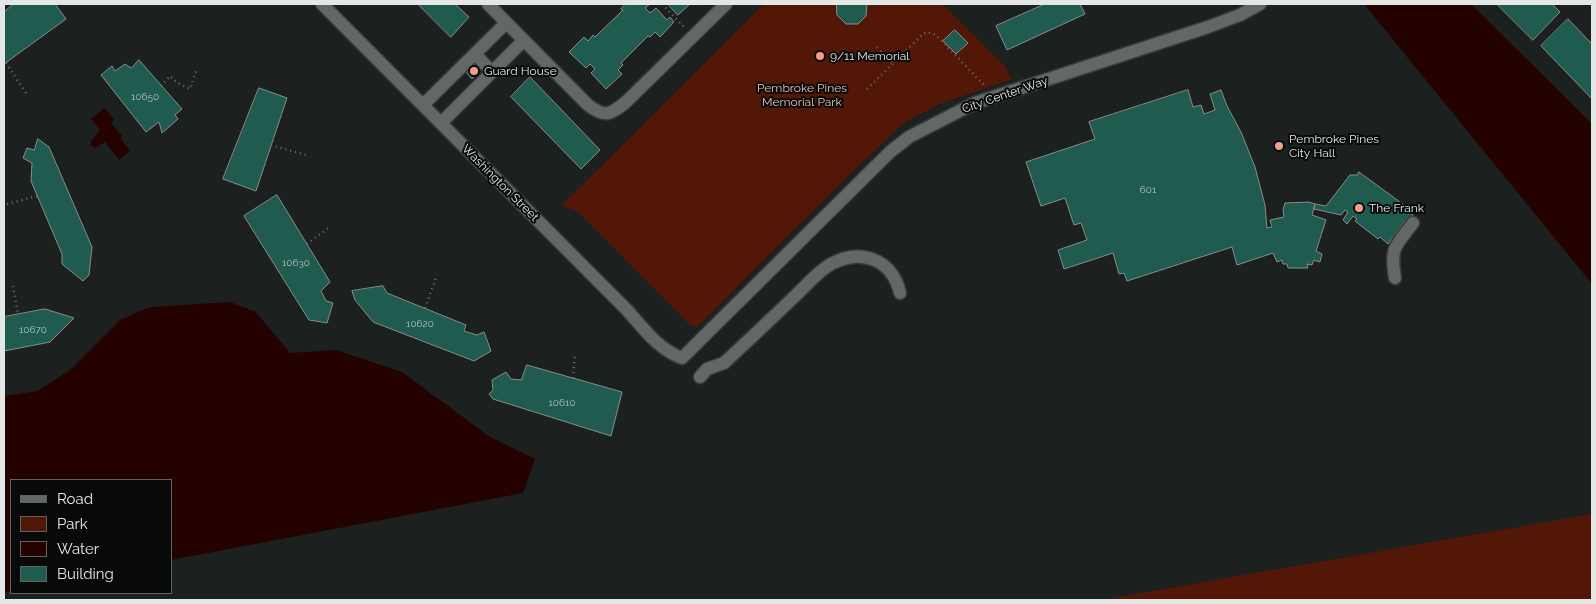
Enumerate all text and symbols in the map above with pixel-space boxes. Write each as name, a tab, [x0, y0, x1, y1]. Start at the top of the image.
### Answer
place label: 9/11 Memorial	[830, 49, 910, 63]
marker: 9/11 Memorial	[814, 50, 826, 62]
place label: Guard House	[484, 64, 557, 78]
marker: Guard House	[468, 65, 480, 77]
street label: City Center Way	[960, 74, 1050, 116]
park label: Pembroke Pines Memorial Park	[757, 81, 847, 109]
house number: 10650	[131, 91, 159, 103]
place label: Pembroke Pines City Hall	[1289, 132, 1379, 160]
marker: Pembroke Pines City Hall	[1273, 140, 1285, 152]
street label: Washington Street	[459, 142, 541, 224]
house number: 601	[1140, 184, 1156, 196]
place label: The Frank	[1369, 201, 1424, 215]
marker: The Frank	[1353, 202, 1365, 214]
house number: 10630	[282, 257, 310, 269]
house number: 10620	[406, 318, 434, 330]
house number: 10670	[19, 324, 47, 336]
house number: 10610	[549, 397, 575, 409]
legend	[10, 479, 172, 594]
text: Road	[57, 490, 93, 508]
text: Park	[57, 515, 88, 533]
text: Water	[57, 540, 99, 558]
text: Building	[57, 565, 114, 583]

